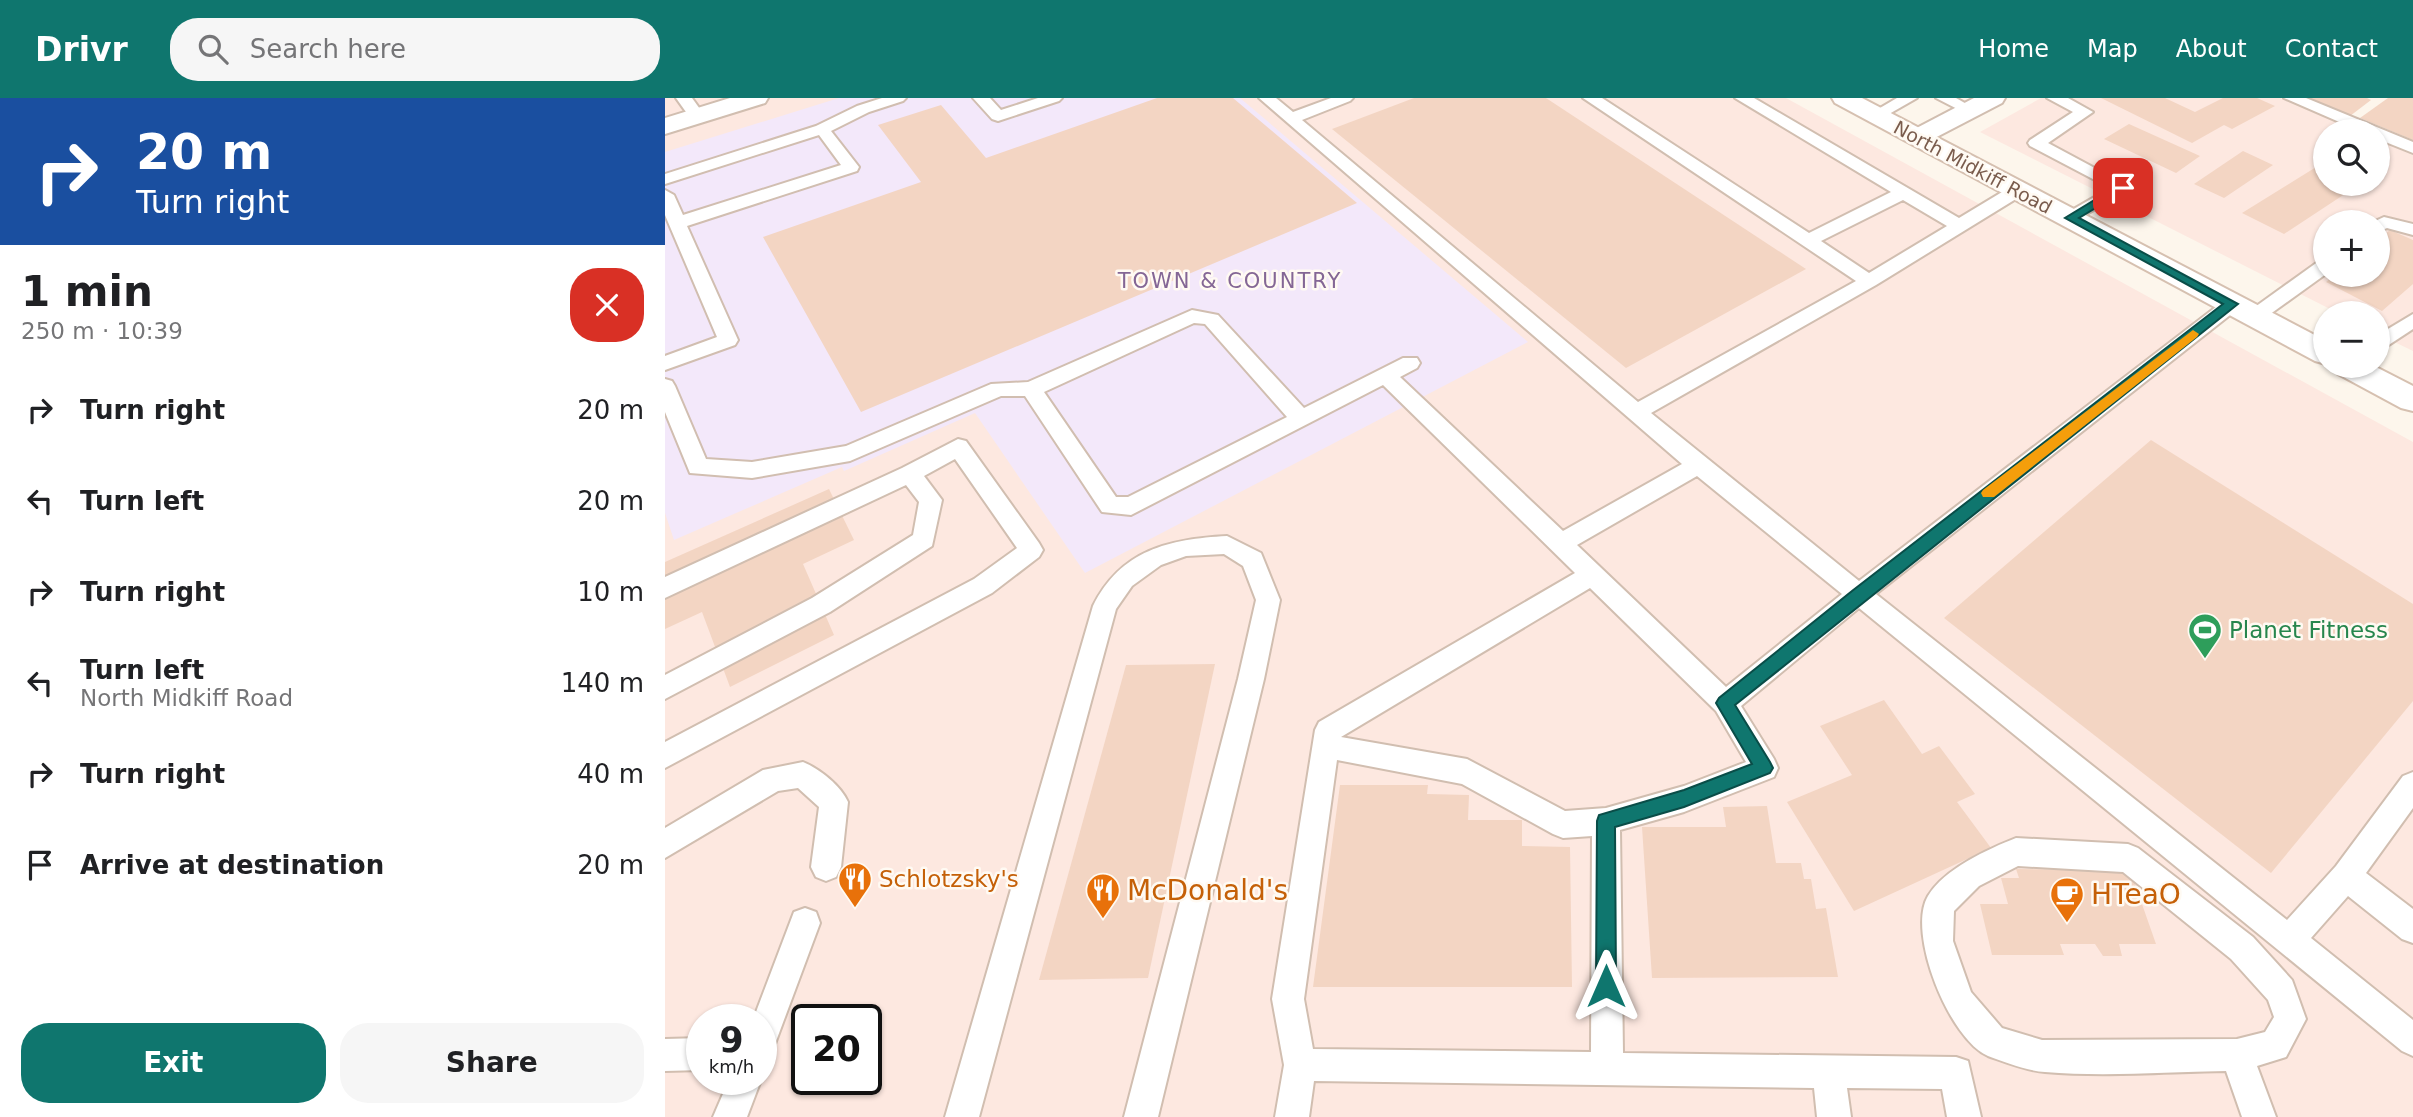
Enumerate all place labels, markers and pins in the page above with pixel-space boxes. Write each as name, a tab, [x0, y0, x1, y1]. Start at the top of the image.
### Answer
pin	[2093, 158, 2153, 218]
sports icon: Planet Fitness	[2186, 611, 2224, 660]
place label: Planet Fitness	[2229, 617, 2388, 643]
restaurant icon: Schlotzsky's	[836, 860, 874, 909]
place label: Schlotzsky's	[879, 866, 1019, 892]
restaurant icon: McDonald's	[1084, 871, 1122, 920]
place label: McDonald's	[1127, 874, 1288, 907]
cafe icon: HTeaO	[2048, 875, 2086, 924]
place label: HTeaO	[2091, 878, 2181, 911]

